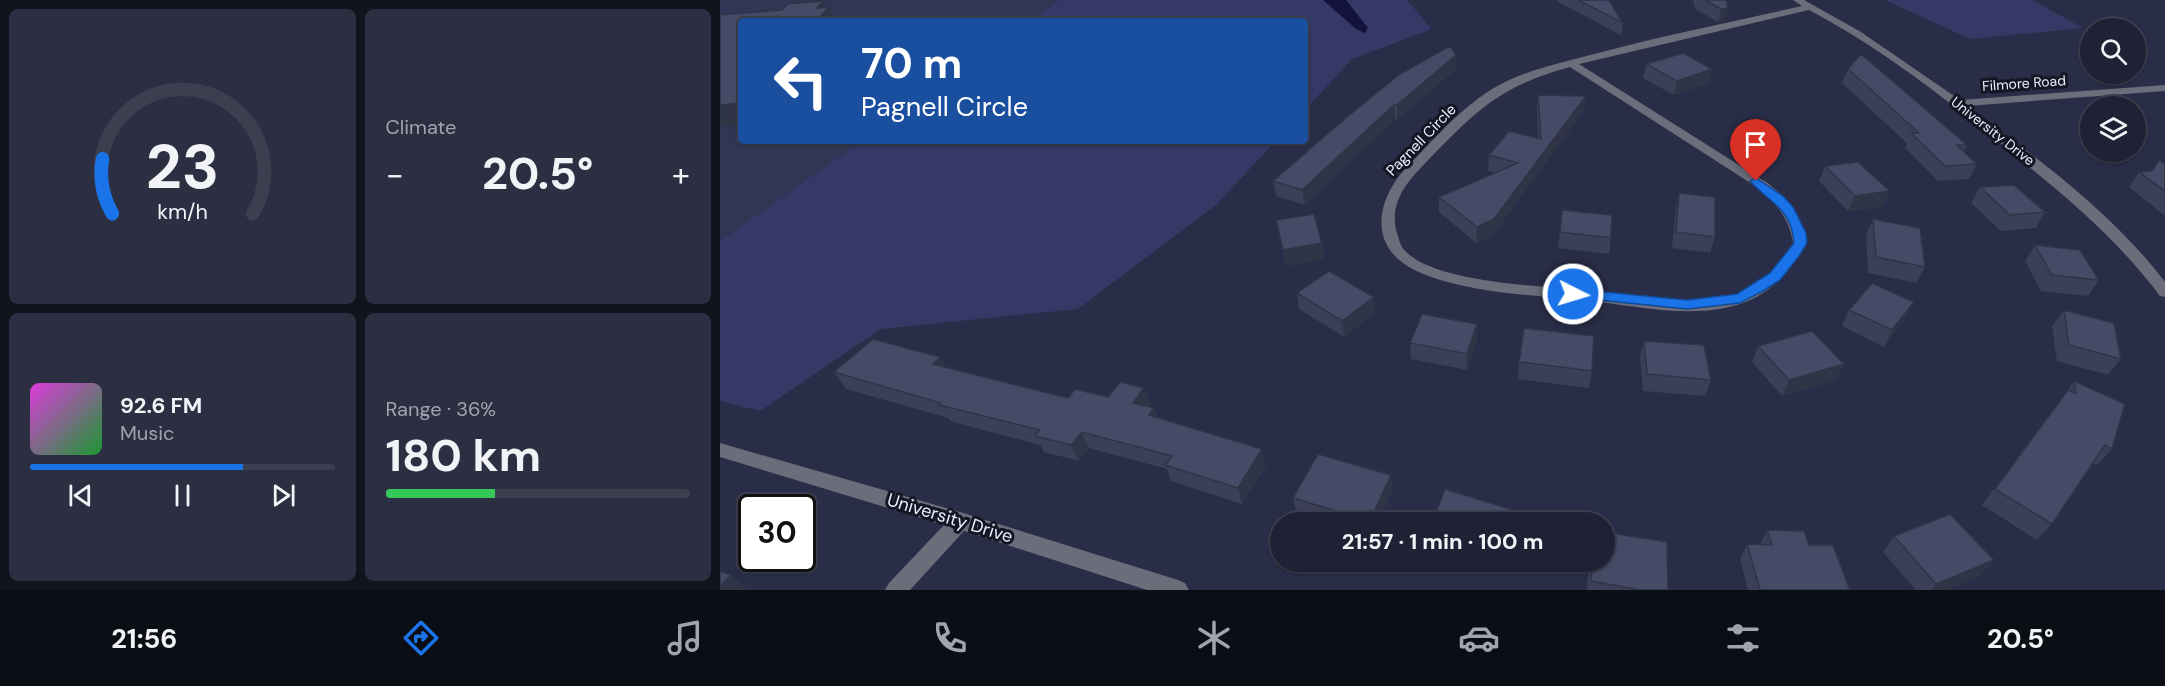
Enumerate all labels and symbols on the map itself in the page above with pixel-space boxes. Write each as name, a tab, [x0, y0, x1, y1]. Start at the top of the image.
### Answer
street label: Filmore Road	[1982, 71, 2066, 95]
street label: University Drive	[1948, 93, 2038, 169]
street label: Pagnell Circle	[1382, 100, 1460, 180]
pin	[1730, 119, 1781, 181]
position arrow	[1541, 262, 1605, 326]
street label: University Drive	[884, 487, 1016, 549]
speed limit sign: 30	[738, 494, 816, 572]

